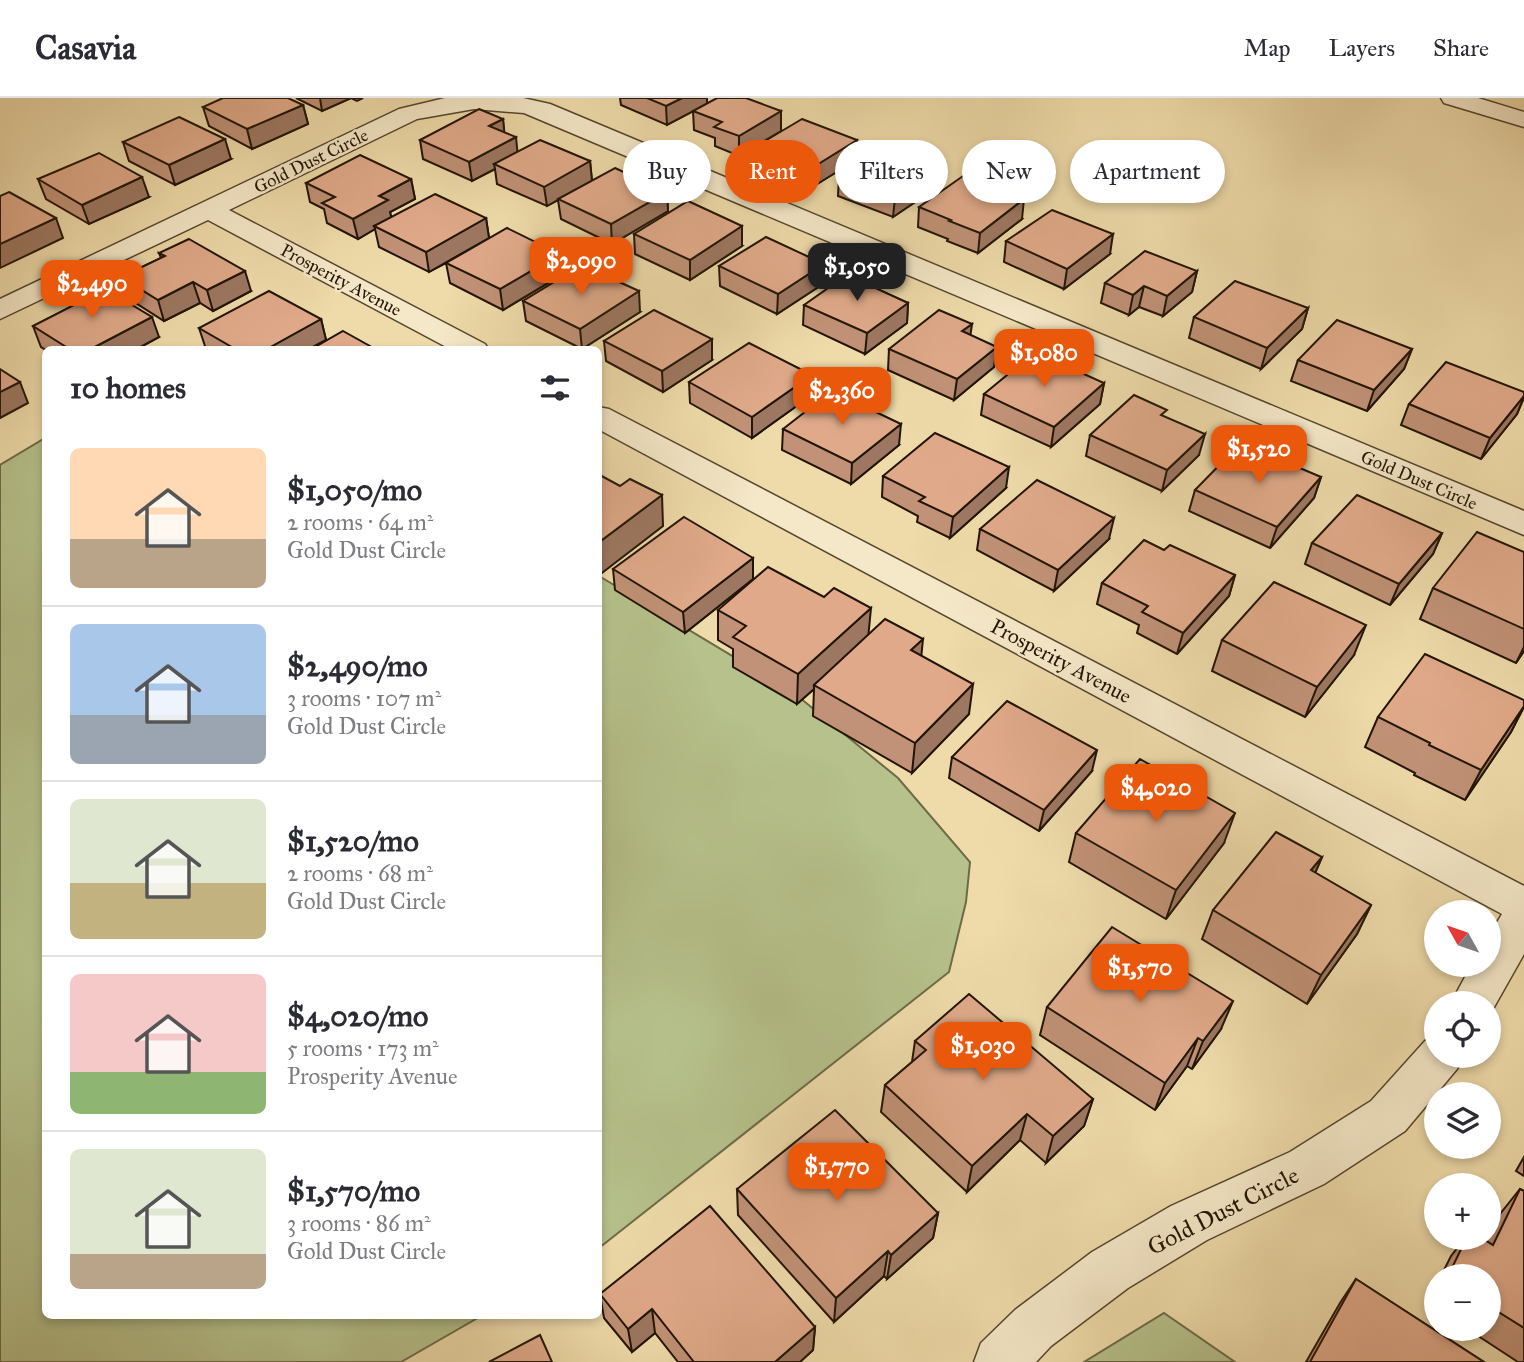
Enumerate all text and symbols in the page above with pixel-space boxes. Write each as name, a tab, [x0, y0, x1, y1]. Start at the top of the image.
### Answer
text: Casavia	[35, 28, 136, 68]
text: Map	[1244, 33, 1291, 63]
text: Layers	[1329, 33, 1395, 63]
text: Share	[1433, 33, 1489, 63]
street label: Gold Dust Circle	[250, 124, 372, 198]
chip: Buy	[623, 140, 711, 203]
chip: Rent	[725, 140, 821, 203]
chip: Filters	[835, 140, 948, 203]
chip: New	[962, 140, 1056, 203]
chip: Apartment	[1070, 140, 1225, 203]
pin: $2,090	[524, 238, 638, 297]
street label: Prosperity Avenue	[277, 239, 405, 321]
pin: $1,050	[800, 244, 914, 303]
text: $2,090	[546, 246, 616, 274]
text: $1,050	[824, 252, 890, 280]
pin: $2,490	[35, 260, 149, 320]
text: $2,490	[57, 269, 127, 297]
pin: $1,080	[987, 330, 1101, 389]
text: $1,080	[1010, 338, 1078, 366]
pin: $2,360	[785, 368, 899, 427]
icon: filters	[536, 369, 574, 407]
text: 10 homes	[70, 370, 186, 406]
text: $2,360	[809, 376, 875, 404]
pin: $1,520	[1202, 426, 1316, 485]
text: $1,520	[1227, 434, 1291, 462]
street label: Gold Dust Circle	[1357, 446, 1481, 514]
text: $1,050/mo	[287, 472, 422, 508]
icon: home	[126, 476, 210, 560]
text: 2 rooms · 64 m²	[287, 508, 433, 536]
text: Gold Dust Circle	[287, 536, 446, 564]
street label: Prosperity Avenue	[986, 613, 1136, 709]
text: $2,490/mo	[287, 648, 428, 684]
icon: home	[126, 652, 210, 736]
text: 3 rooms · 107 m²	[287, 684, 441, 712]
text: Gold Dust Circle	[287, 712, 446, 740]
pin: $4,020	[1099, 764, 1213, 824]
text: $4,020	[1120, 773, 1192, 801]
text: $1,520/mo	[287, 823, 419, 859]
icon: home	[126, 827, 210, 911]
text: 2 rooms · 68 m²	[287, 859, 433, 887]
text: Gold Dust Circle	[287, 887, 446, 915]
north arrow	[1424, 900, 1502, 976]
map controls	[1424, 900, 1501, 1341]
pin: $1,570	[1083, 944, 1197, 1004]
text: $1,570	[1108, 953, 1172, 981]
button: locate	[1424, 991, 1501, 1068]
text: $4,020/mo	[287, 998, 428, 1034]
icon: home	[126, 1002, 210, 1086]
pin: $1,030	[926, 1023, 1040, 1082]
text: $1,030	[951, 1031, 1015, 1059]
text: 5 rooms · 173 m²	[287, 1034, 439, 1062]
text: Prosperity Avenue	[287, 1062, 458, 1090]
button: layers	[1424, 1082, 1501, 1159]
pin: $1,770	[780, 1144, 894, 1203]
text: $1,770	[804, 1152, 870, 1180]
street label: Gold Dust Circle	[1142, 1160, 1304, 1262]
text: $1,570/mo	[287, 1173, 420, 1209]
button: +	[1424, 1173, 1501, 1250]
icon: home	[126, 1177, 210, 1261]
text: 3 rooms · 86 m²	[287, 1209, 431, 1237]
text: Gold Dust Circle	[287, 1237, 446, 1265]
button: −	[1424, 1264, 1501, 1341]

